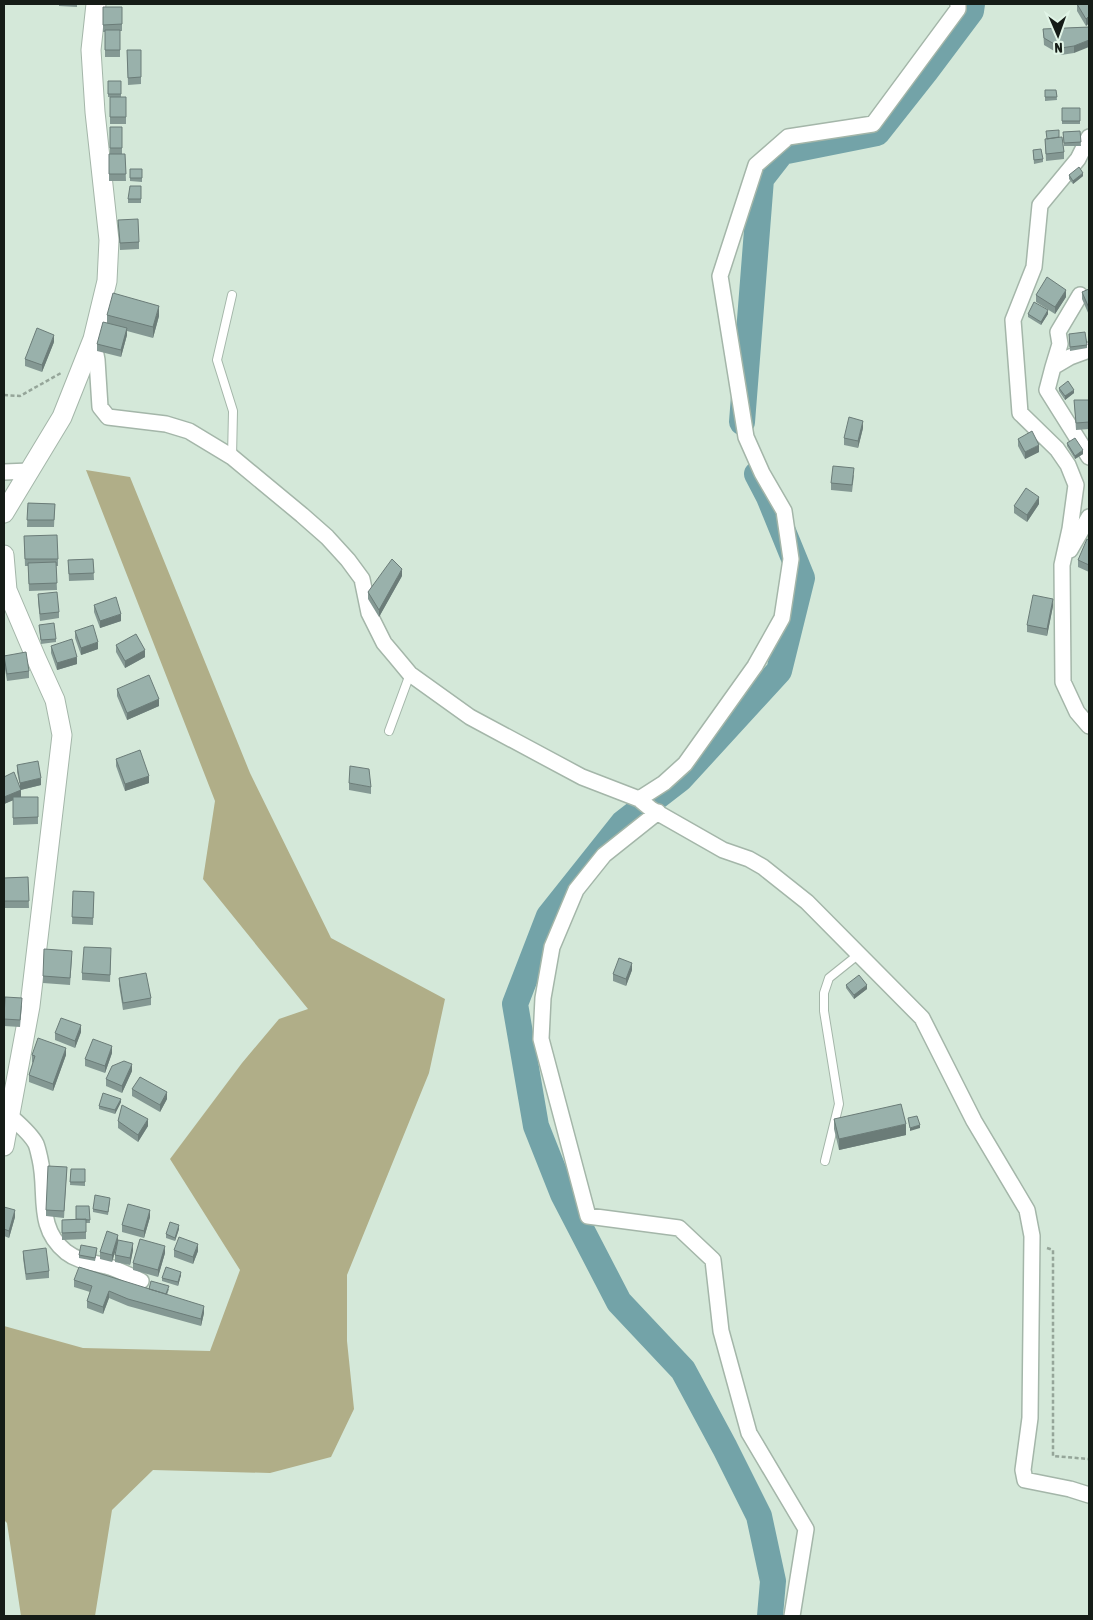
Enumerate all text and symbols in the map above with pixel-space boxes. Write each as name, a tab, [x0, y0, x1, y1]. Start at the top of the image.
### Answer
north arrow	[1033, 10, 1083, 60]
text: N	[1054, 40, 1063, 56]

